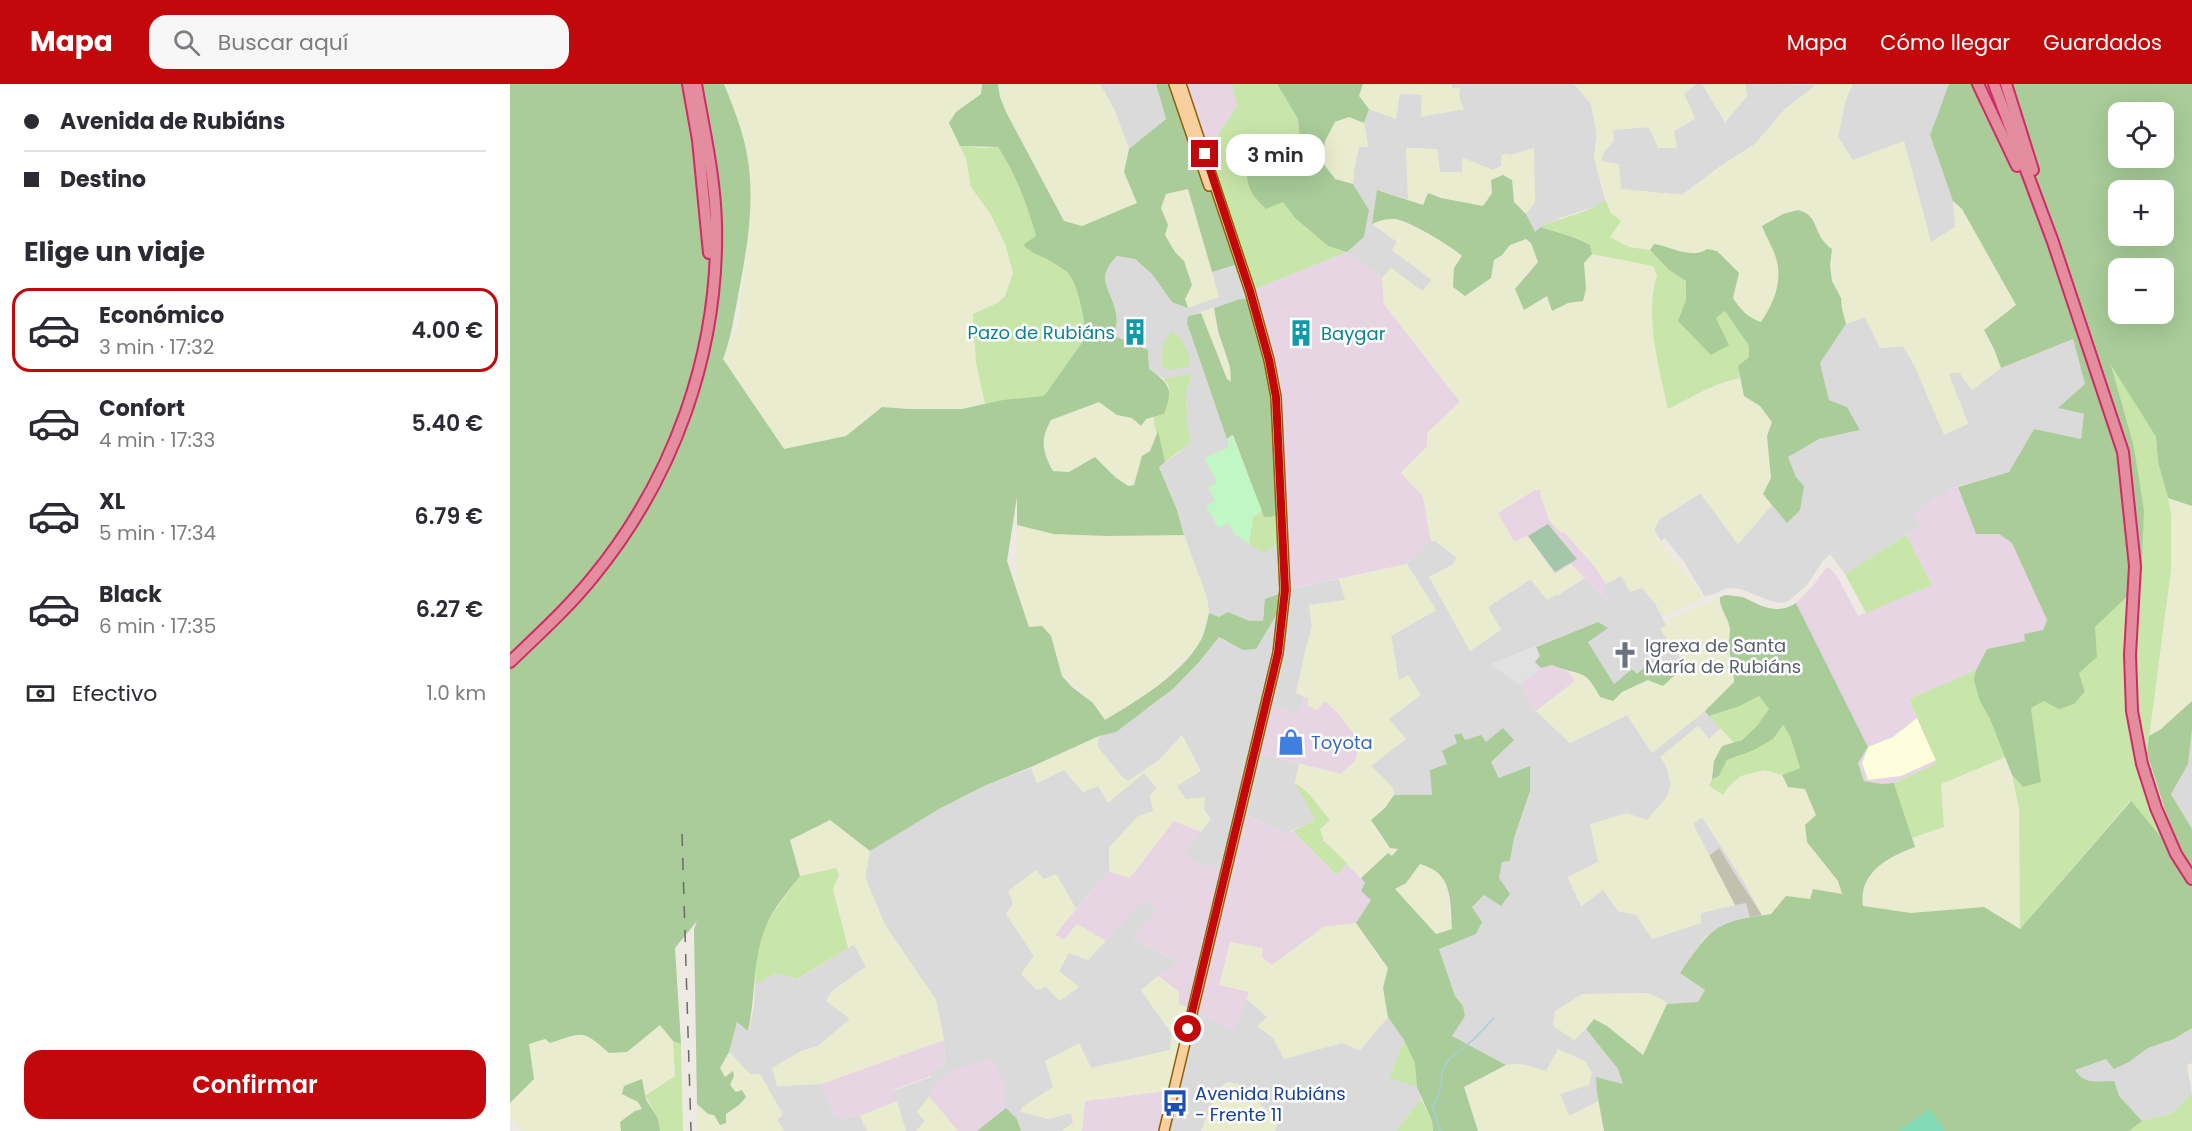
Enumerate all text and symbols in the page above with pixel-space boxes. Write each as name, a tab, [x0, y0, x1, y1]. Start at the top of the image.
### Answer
search box	[149, 15, 569, 69]
text: Mapa	[30, 22, 113, 61]
icon: search	[170, 26, 203, 59]
text: Buscar aquí	[218, 27, 348, 58]
text: Mapa	[1787, 28, 1847, 57]
text: Cómo llegar	[1880, 28, 2010, 57]
text: Guardados	[2043, 28, 2162, 57]
map controls	[2108, 102, 2174, 324]
button: locate	[2108, 102, 2174, 168]
text: Avenida de Rubiáns	[60, 106, 285, 137]
callout: 3 min	[1226, 133, 1325, 175]
route end	[1191, 140, 1218, 167]
text: 3 min	[1247, 141, 1304, 169]
text: Destino	[60, 164, 146, 195]
button: +	[2108, 180, 2174, 246]
text: Elige un viaje	[24, 233, 205, 270]
button: −	[2108, 258, 2174, 324]
text: Económico	[99, 300, 224, 331]
icon: car	[27, 303, 81, 357]
text: 4.00 €	[411, 315, 483, 346]
building icon: Pazo de Rubiáns	[1120, 317, 1150, 347]
building icon: Baygar	[1286, 318, 1316, 348]
place label: Pazo de Rubiáns	[968, 320, 1115, 345]
place label: Baygar	[1321, 321, 1386, 346]
text: 3 min · 17:32	[99, 333, 214, 361]
text: Confort	[99, 393, 185, 424]
icon: car	[27, 396, 81, 450]
text: 5.40 €	[412, 408, 483, 439]
text: 4 min · 17:33	[99, 426, 215, 454]
text: XL	[99, 486, 125, 517]
icon: car	[27, 489, 81, 543]
text: 6.79 €	[415, 501, 483, 532]
text: 5 min · 17:34	[99, 519, 216, 547]
text: Black	[99, 579, 162, 610]
icon: car	[27, 582, 81, 636]
text: 6.27 €	[416, 594, 483, 625]
text: 6 min · 17:35	[99, 612, 216, 640]
place label: Igrexa de Santa María de Rubiáns	[1645, 633, 1801, 679]
church icon: Igrexa de Santa María de Rubiáns	[1610, 640, 1640, 670]
icon: cash	[24, 677, 57, 710]
text: Efectivo	[72, 678, 157, 709]
text: 1.0 km	[427, 679, 486, 707]
shop icon: Toyota	[1276, 727, 1306, 757]
place label: Toyota	[1311, 730, 1373, 755]
route start	[1174, 1015, 1201, 1042]
button: Confirmar	[24, 1050, 486, 1119]
place label: Avenida Rubiáns - Frente 11	[1195, 1081, 1346, 1127]
bus stop icon: Avenida Rubiáns - Frente 11	[1160, 1088, 1190, 1118]

